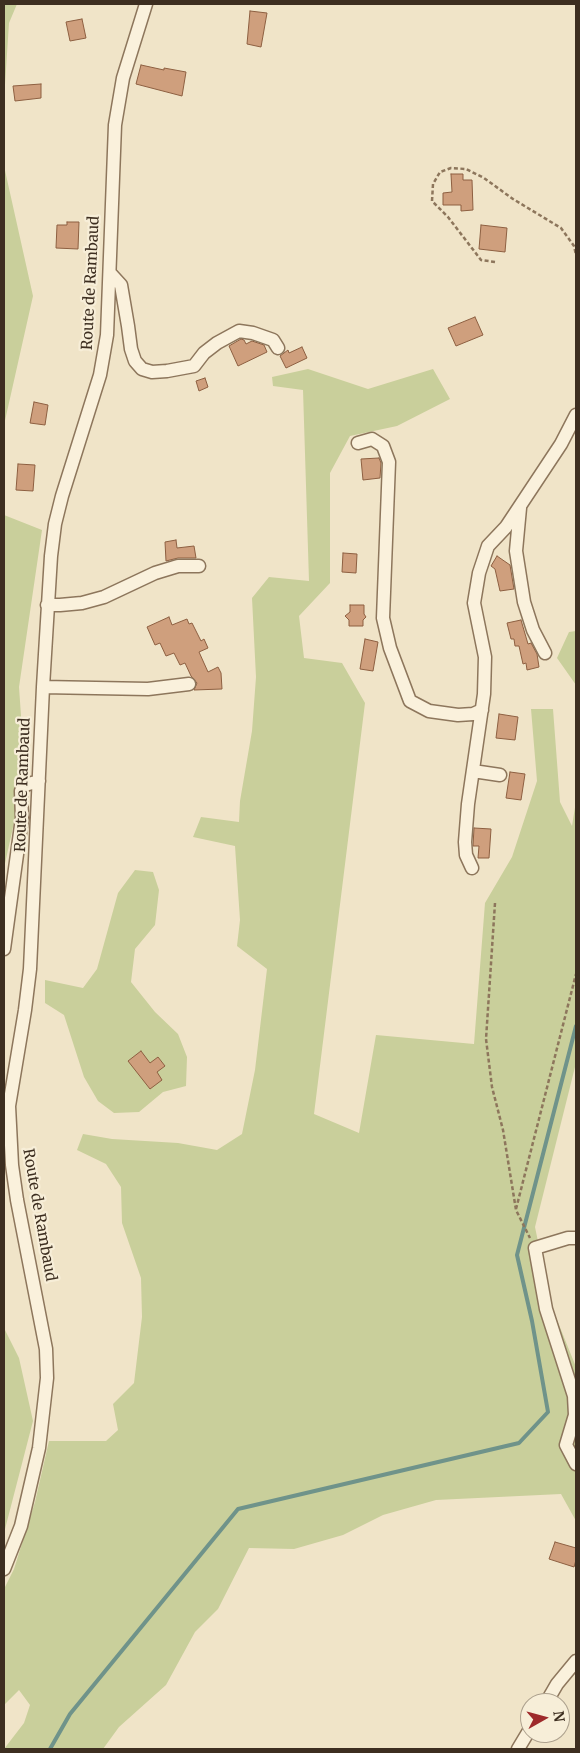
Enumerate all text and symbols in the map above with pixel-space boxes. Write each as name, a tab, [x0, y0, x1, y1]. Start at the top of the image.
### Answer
street label: Route de Rambaud	[78, 215, 104, 351]
street label: Route de Rambaud	[12, 718, 34, 852]
street label: Route de Rambaud	[18, 1147, 60, 1283]
north arrow	[520, 1693, 570, 1743]
text: N	[549, 1710, 569, 1723]

